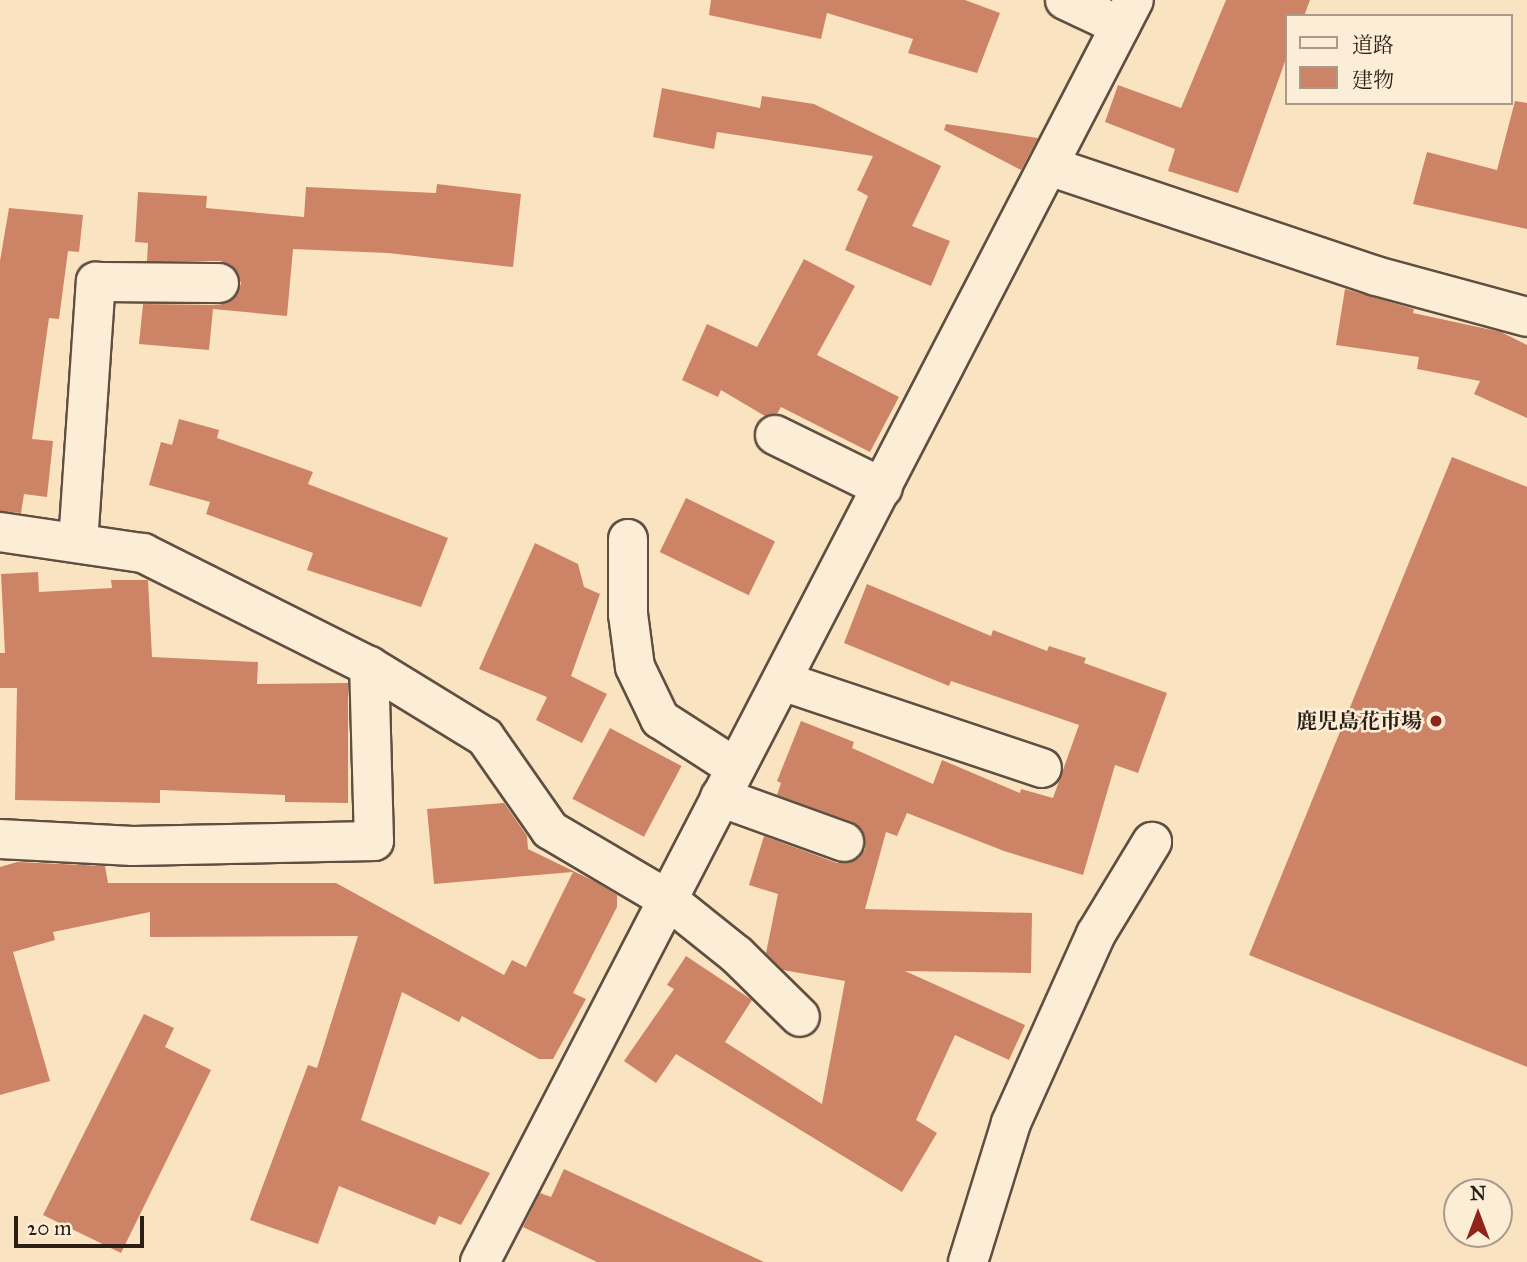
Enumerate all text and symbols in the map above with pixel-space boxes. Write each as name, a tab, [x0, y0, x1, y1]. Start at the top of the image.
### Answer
legend	[1286, 14, 1513, 105]
text: 道路	[1352, 32, 1394, 58]
text: 建物	[1352, 67, 1394, 93]
place label: 鹿児島花市場	[1296, 708, 1422, 734]
marker: 鹿児島花市場	[1428, 713, 1444, 729]
north arrow	[1443, 1178, 1513, 1248]
text: N	[1470, 1182, 1486, 1205]
scale bar	[18, 1202, 147, 1246]
text: 20 m	[27, 1215, 72, 1241]

